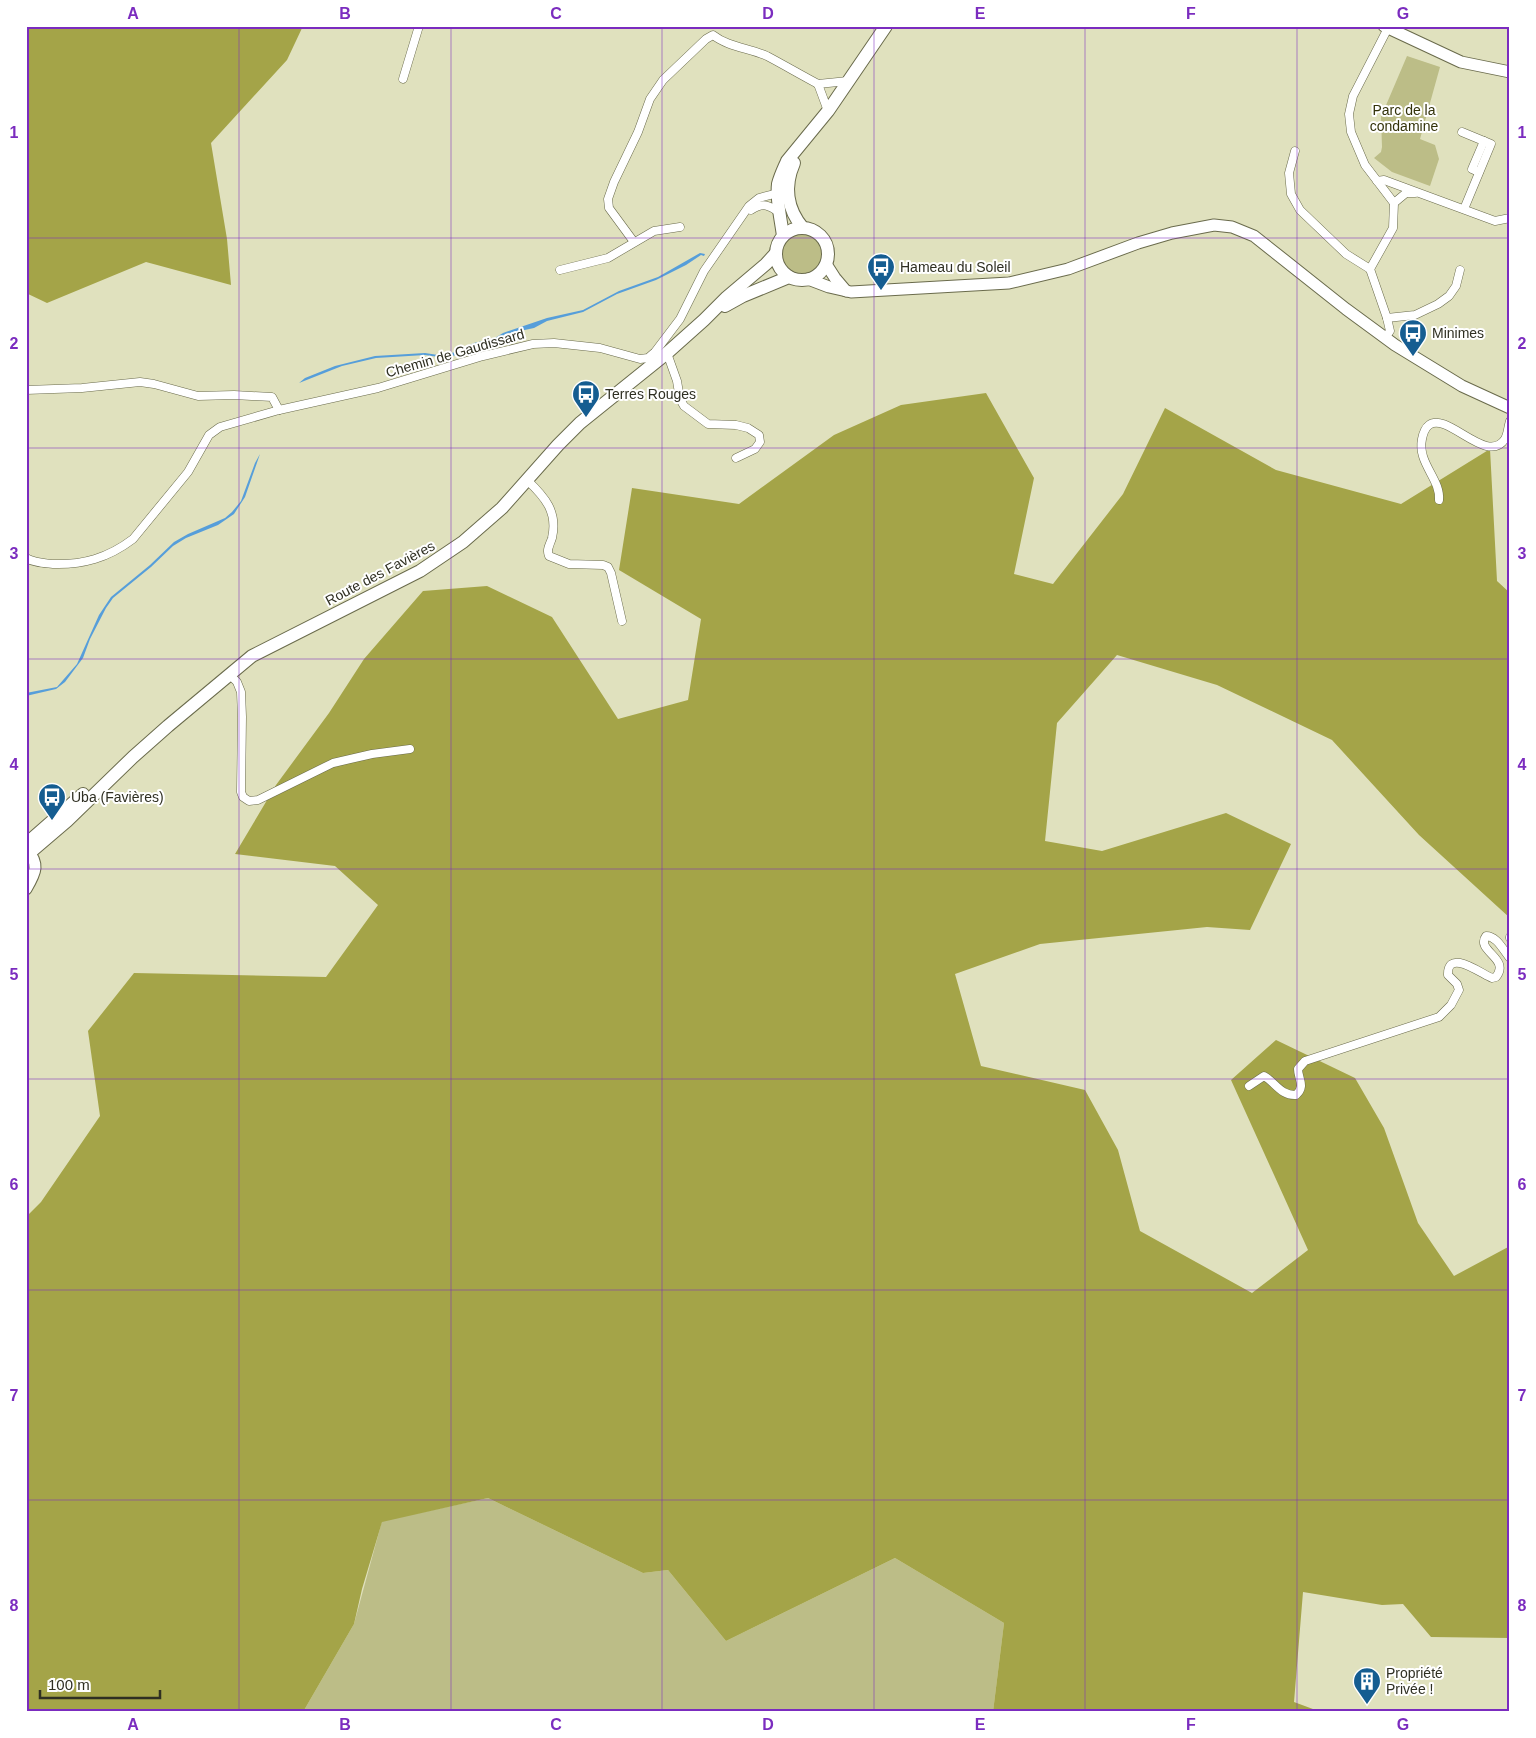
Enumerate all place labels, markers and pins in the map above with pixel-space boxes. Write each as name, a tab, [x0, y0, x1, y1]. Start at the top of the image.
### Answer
bus stop icon: Hameau du Soleil	[866, 252, 896, 291]
place label: Hameau du Soleil	[900, 259, 1011, 275]
bus stop icon: Minimes	[1398, 318, 1428, 357]
place label: Minimes	[1432, 325, 1484, 341]
bus stop icon: Terres Rouges	[571, 379, 601, 418]
place label: Terres Rouges	[605, 386, 696, 402]
bus stop icon: Uba (Favières)	[37, 782, 67, 821]
place label: Uba (Favières)	[71, 789, 164, 805]
place label: Propriété Privée !	[1386, 1665, 1443, 1697]
building icon: Propriété Privée !	[1352, 1666, 1382, 1705]

